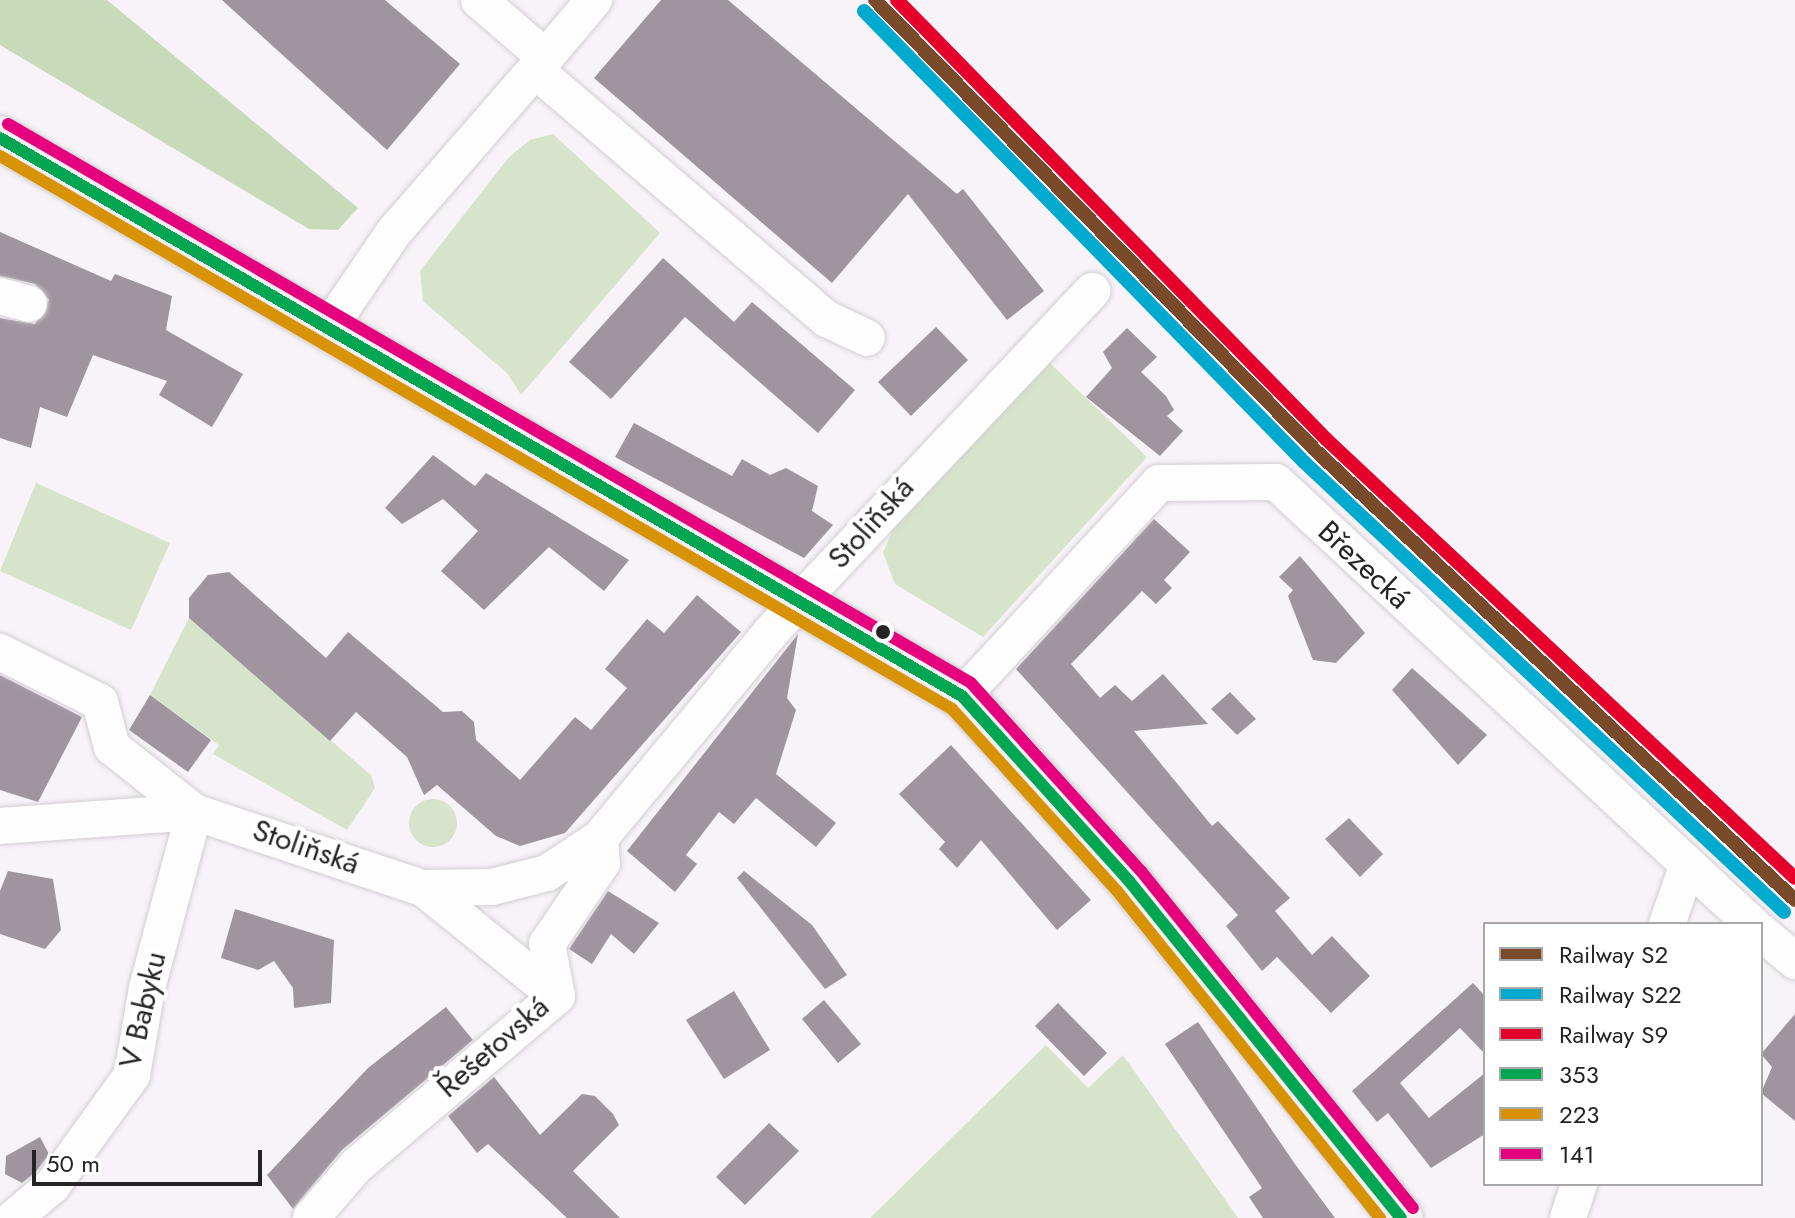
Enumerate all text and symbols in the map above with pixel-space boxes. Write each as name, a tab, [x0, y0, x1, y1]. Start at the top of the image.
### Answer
street label: Stoliňská	[821, 470, 921, 576]
street label: Březecká	[1311, 513, 1417, 617]
unlabelled marker	[875, 624, 891, 640]
street label: Stoliňská	[248, 812, 364, 882]
legend	[1483, 922, 1763, 1186]
text: Railway S2	[1559, 937, 1668, 972]
street label: V Babyku	[112, 948, 174, 1072]
text: Railway S22	[1559, 977, 1682, 1012]
street label: Řešetovská	[430, 989, 556, 1105]
text: Railway S9	[1559, 1017, 1668, 1052]
text: 353	[1559, 1057, 1599, 1092]
text: 223	[1559, 1097, 1599, 1132]
scale bar	[36, 1134, 266, 1184]
text: 141	[1559, 1137, 1595, 1172]
text: 50 m	[46, 1146, 100, 1181]

